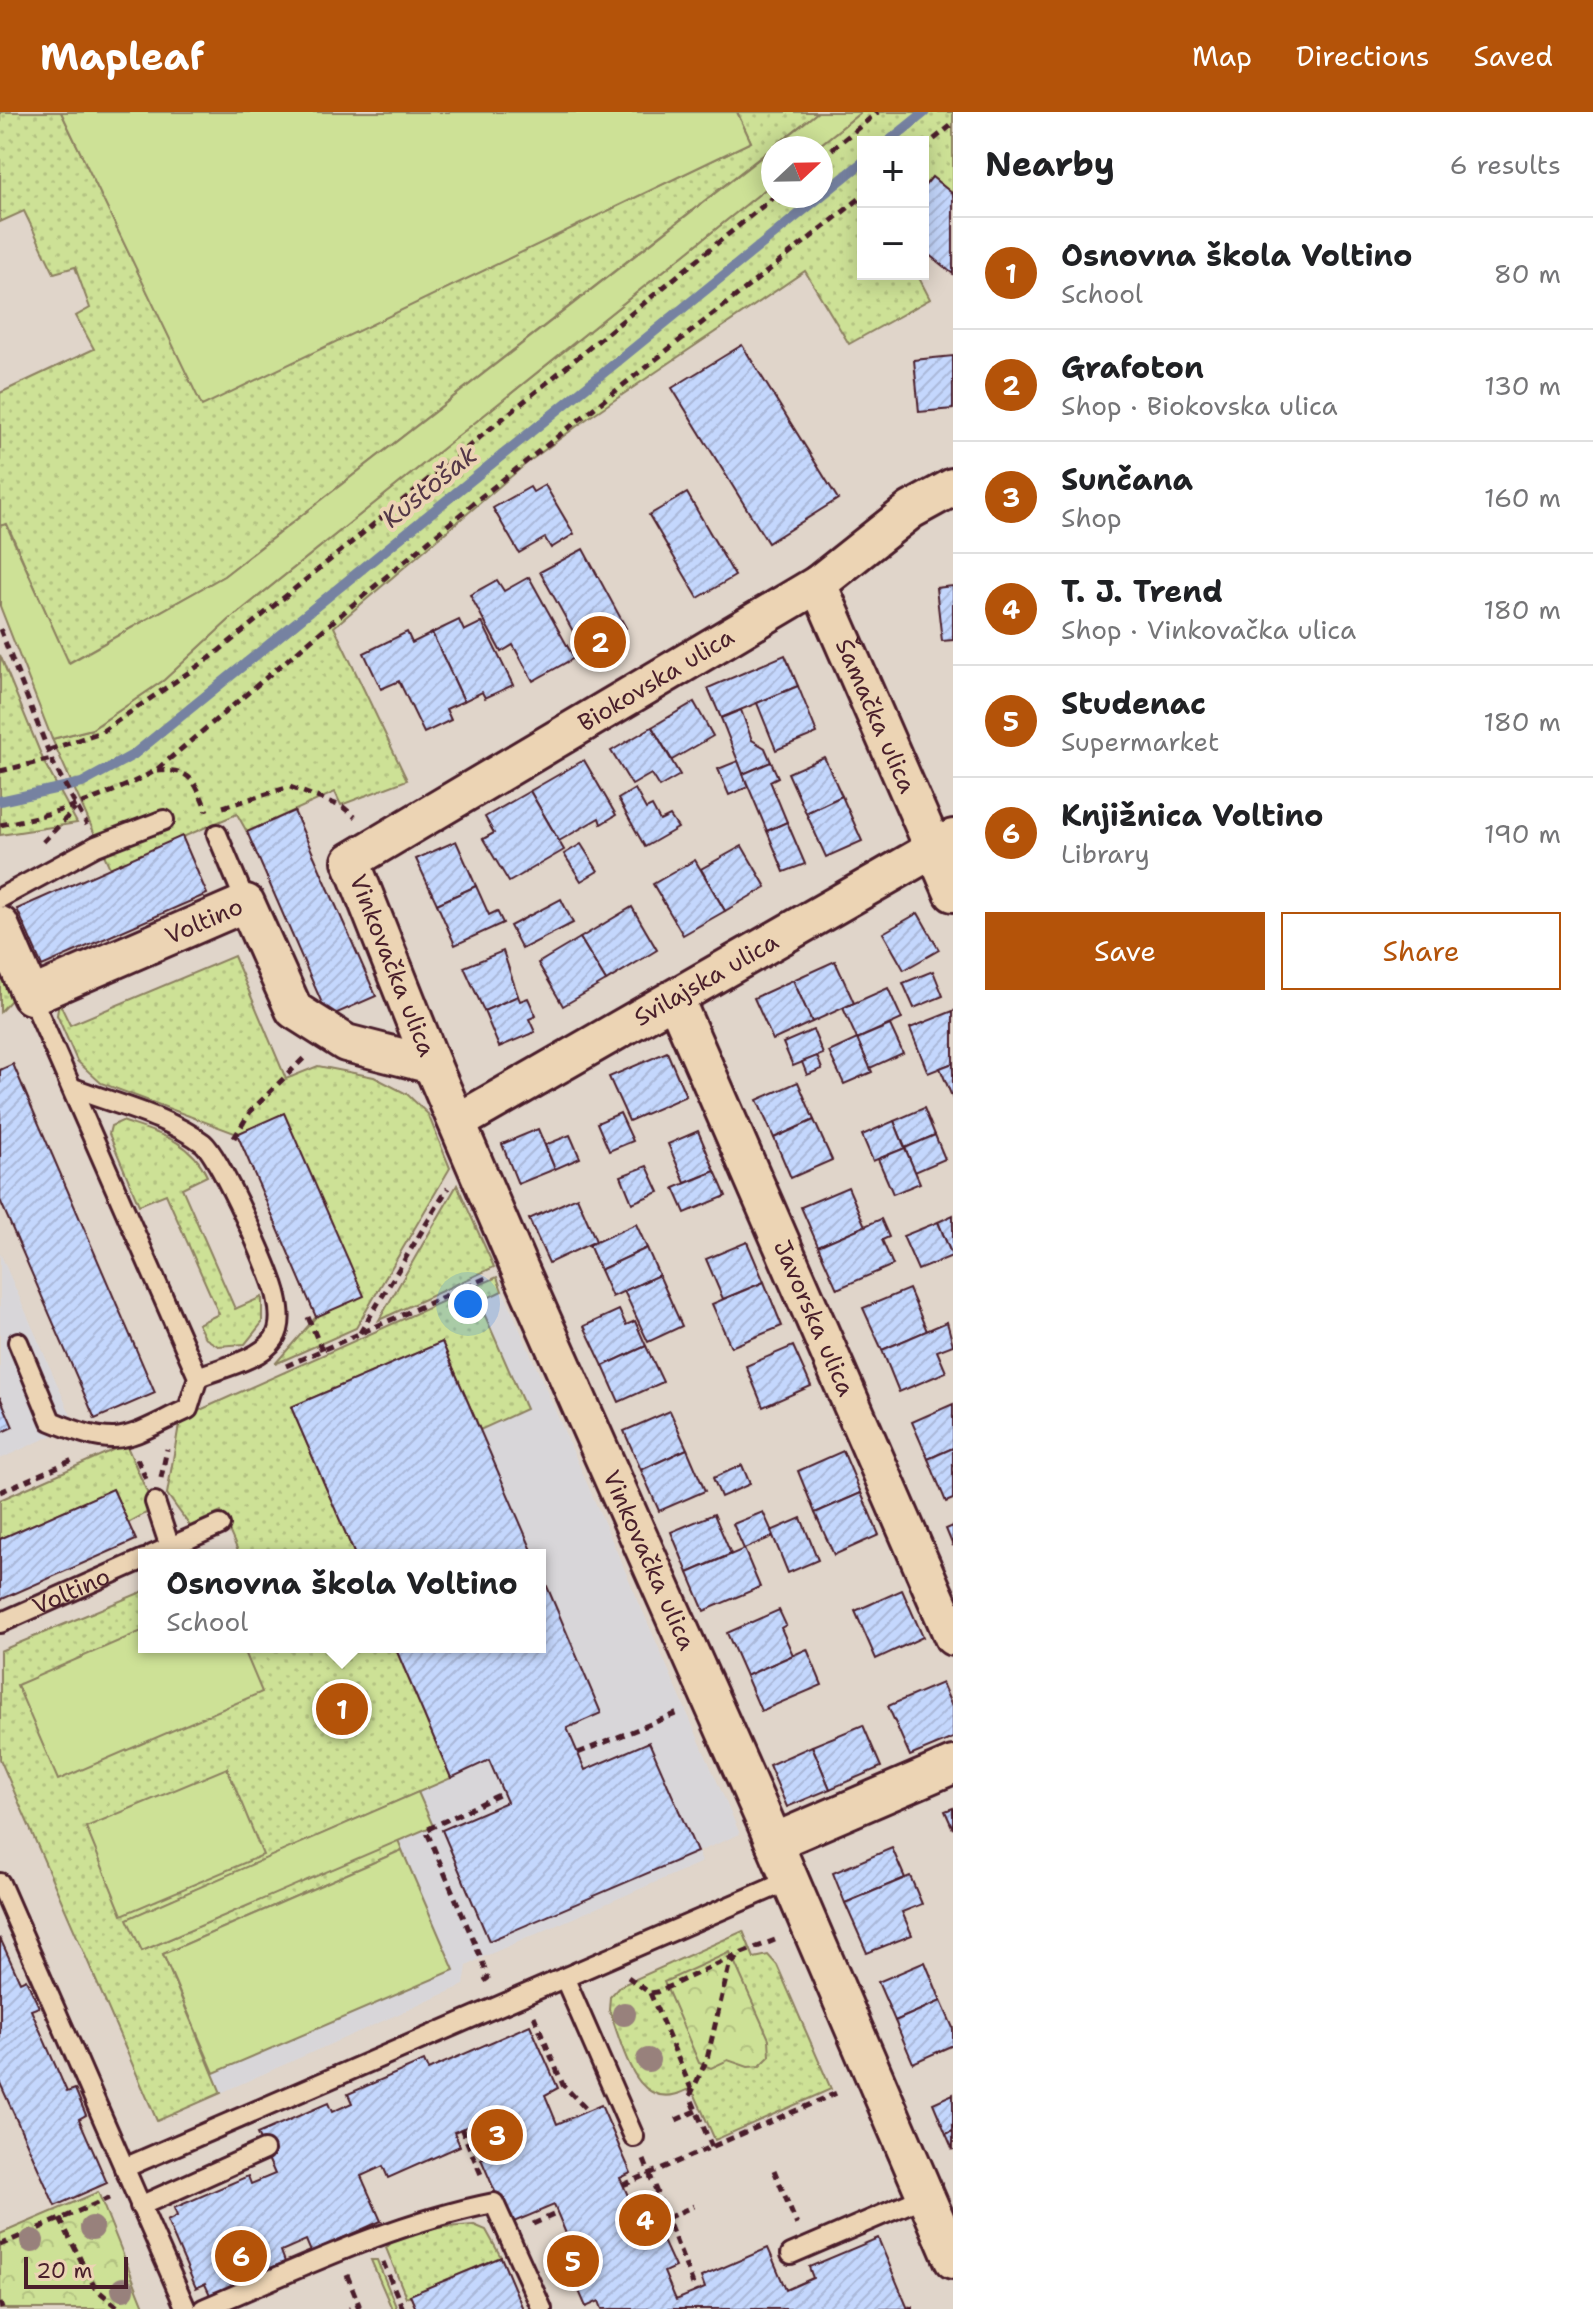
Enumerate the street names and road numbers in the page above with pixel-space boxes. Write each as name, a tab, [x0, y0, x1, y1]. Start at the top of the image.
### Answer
street label: Biokovska ulica	[572, 621, 740, 739]
street label: Šamačka ulica	[828, 634, 923, 798]
street label: Vinkovačka ulica	[342, 870, 443, 1061]
street label: Voltino	[160, 890, 248, 952]
street label: Svilajska ulica	[628, 926, 784, 1034]
street label: Javorska ulica	[766, 1235, 862, 1401]
street label: Vinkovačka ulica	[595, 1465, 703, 1655]
street label: Voltino	[28, 1560, 115, 1622]

